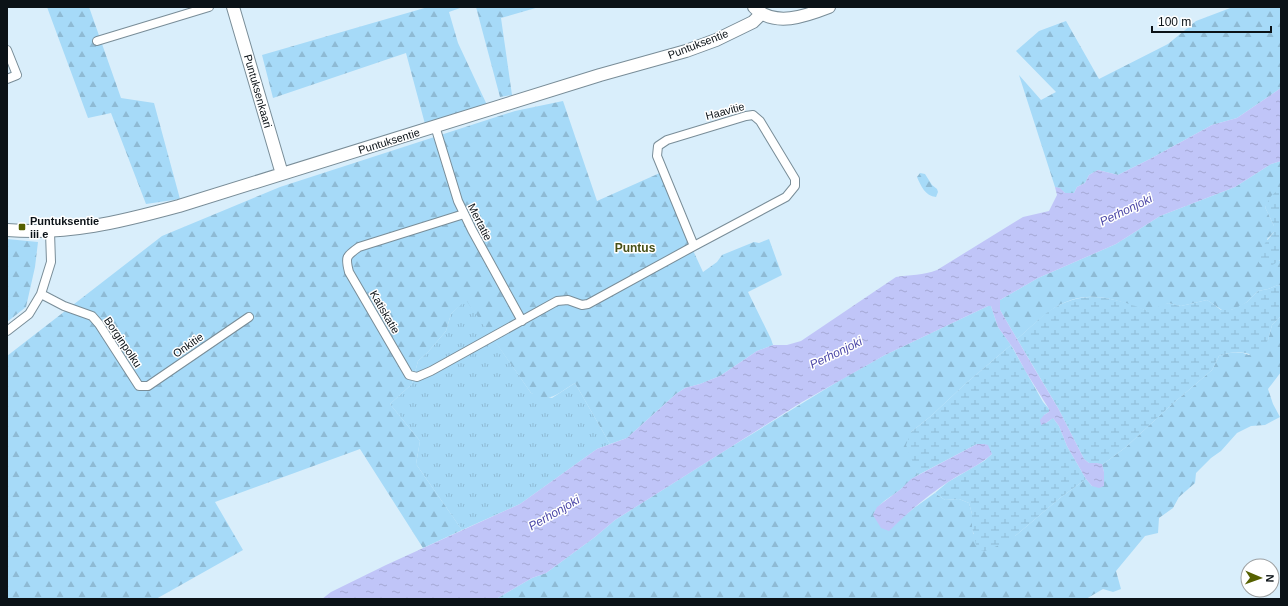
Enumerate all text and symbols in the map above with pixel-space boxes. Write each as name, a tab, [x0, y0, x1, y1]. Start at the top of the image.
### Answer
scale bar	[1152, 8, 1271, 34]
text: 100 m	[1158, 15, 1191, 29]
street label: Puntuksentie	[666, 27, 730, 61]
street label: Puntuksenkaari	[242, 53, 274, 129]
street label: Haavitie	[704, 100, 746, 122]
street label: Puntuksentie	[357, 126, 421, 156]
water label: Perhonjoki	[1097, 191, 1155, 229]
street label: Mertatie	[466, 202, 494, 242]
place label: Puntuksentie iii e	[30, 215, 99, 240]
marker: Puntuksentie iii e	[17, 222, 27, 232]
district label: Puntus	[615, 241, 656, 255]
street label: Katiskatie	[368, 288, 402, 336]
street label: Borginpolku	[102, 315, 144, 369]
street label: Onkitie	[171, 330, 205, 360]
water label: Perhonjoki	[807, 334, 865, 372]
water label: Perhonjoki	[526, 493, 582, 533]
north arrow	[1240, 558, 1280, 598]
text: N	[1264, 574, 1276, 583]

